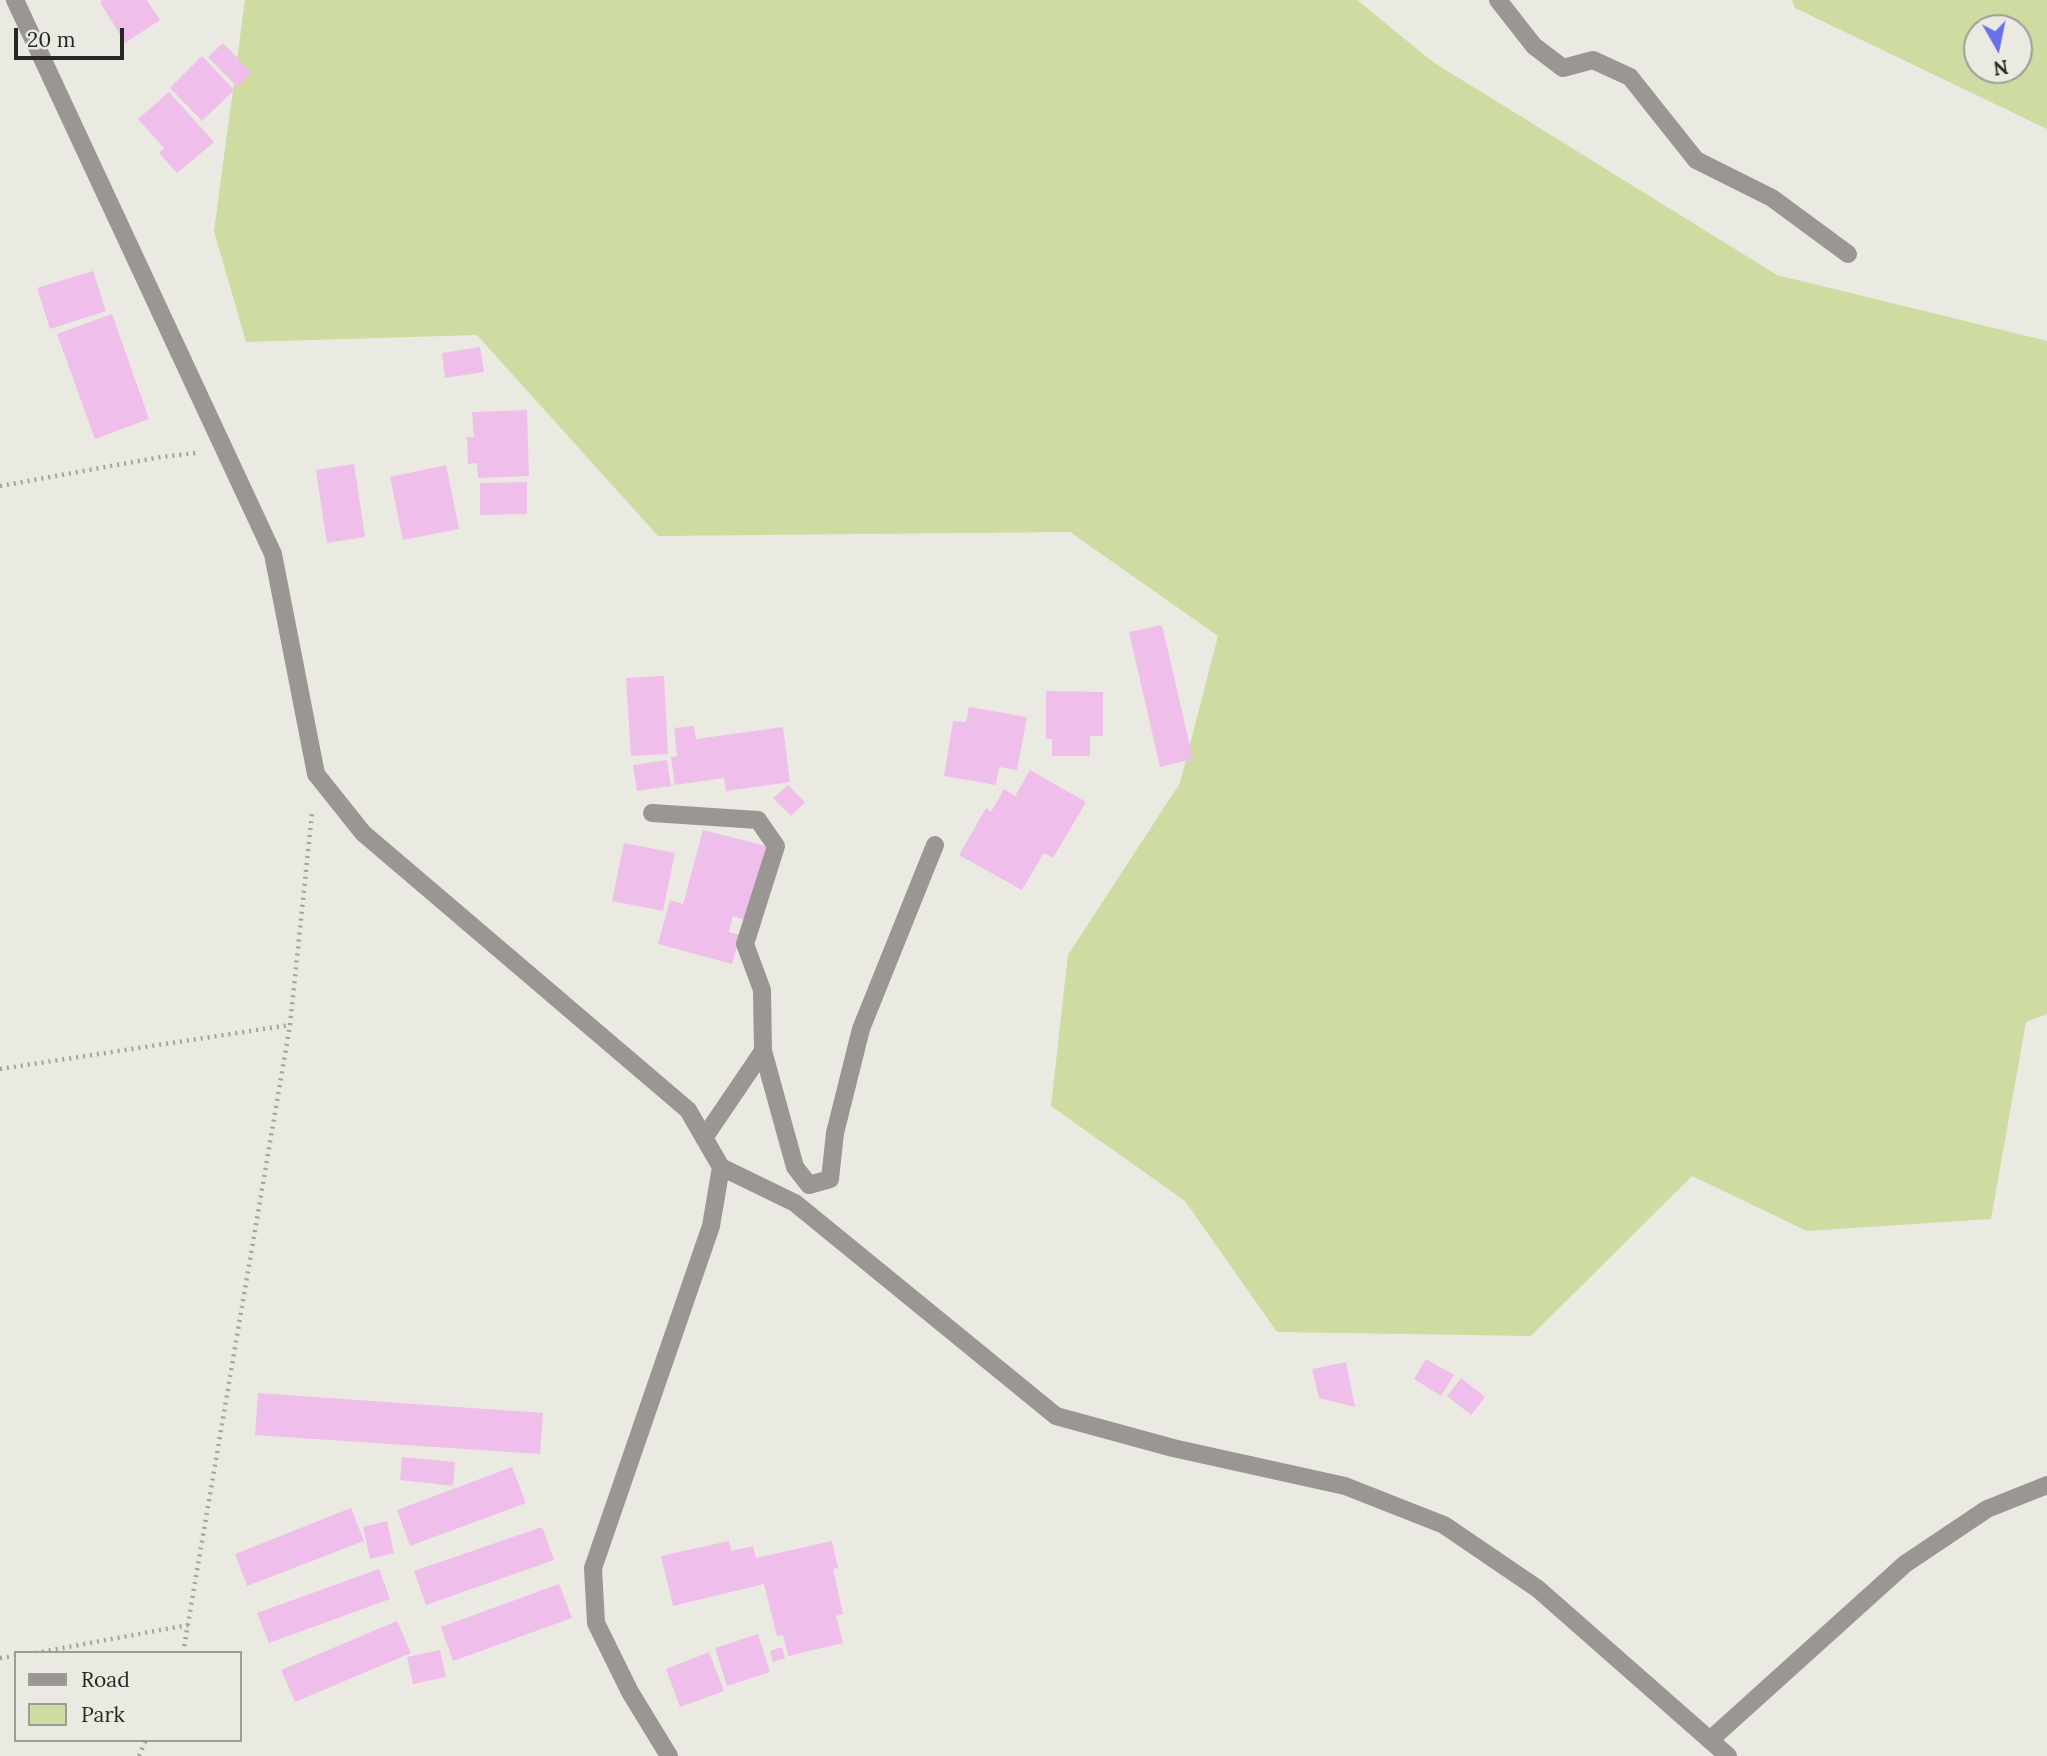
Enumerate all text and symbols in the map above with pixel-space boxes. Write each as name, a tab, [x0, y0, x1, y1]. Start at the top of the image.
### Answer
scale bar	[18, 14, 128, 58]
north arrow	[1963, 14, 2033, 84]
text: 20 m	[27, 26, 76, 53]
text: N	[1992, 55, 2010, 81]
legend	[14, 1651, 242, 1742]
text: Road	[81, 1666, 130, 1693]
text: Park	[81, 1701, 125, 1728]

